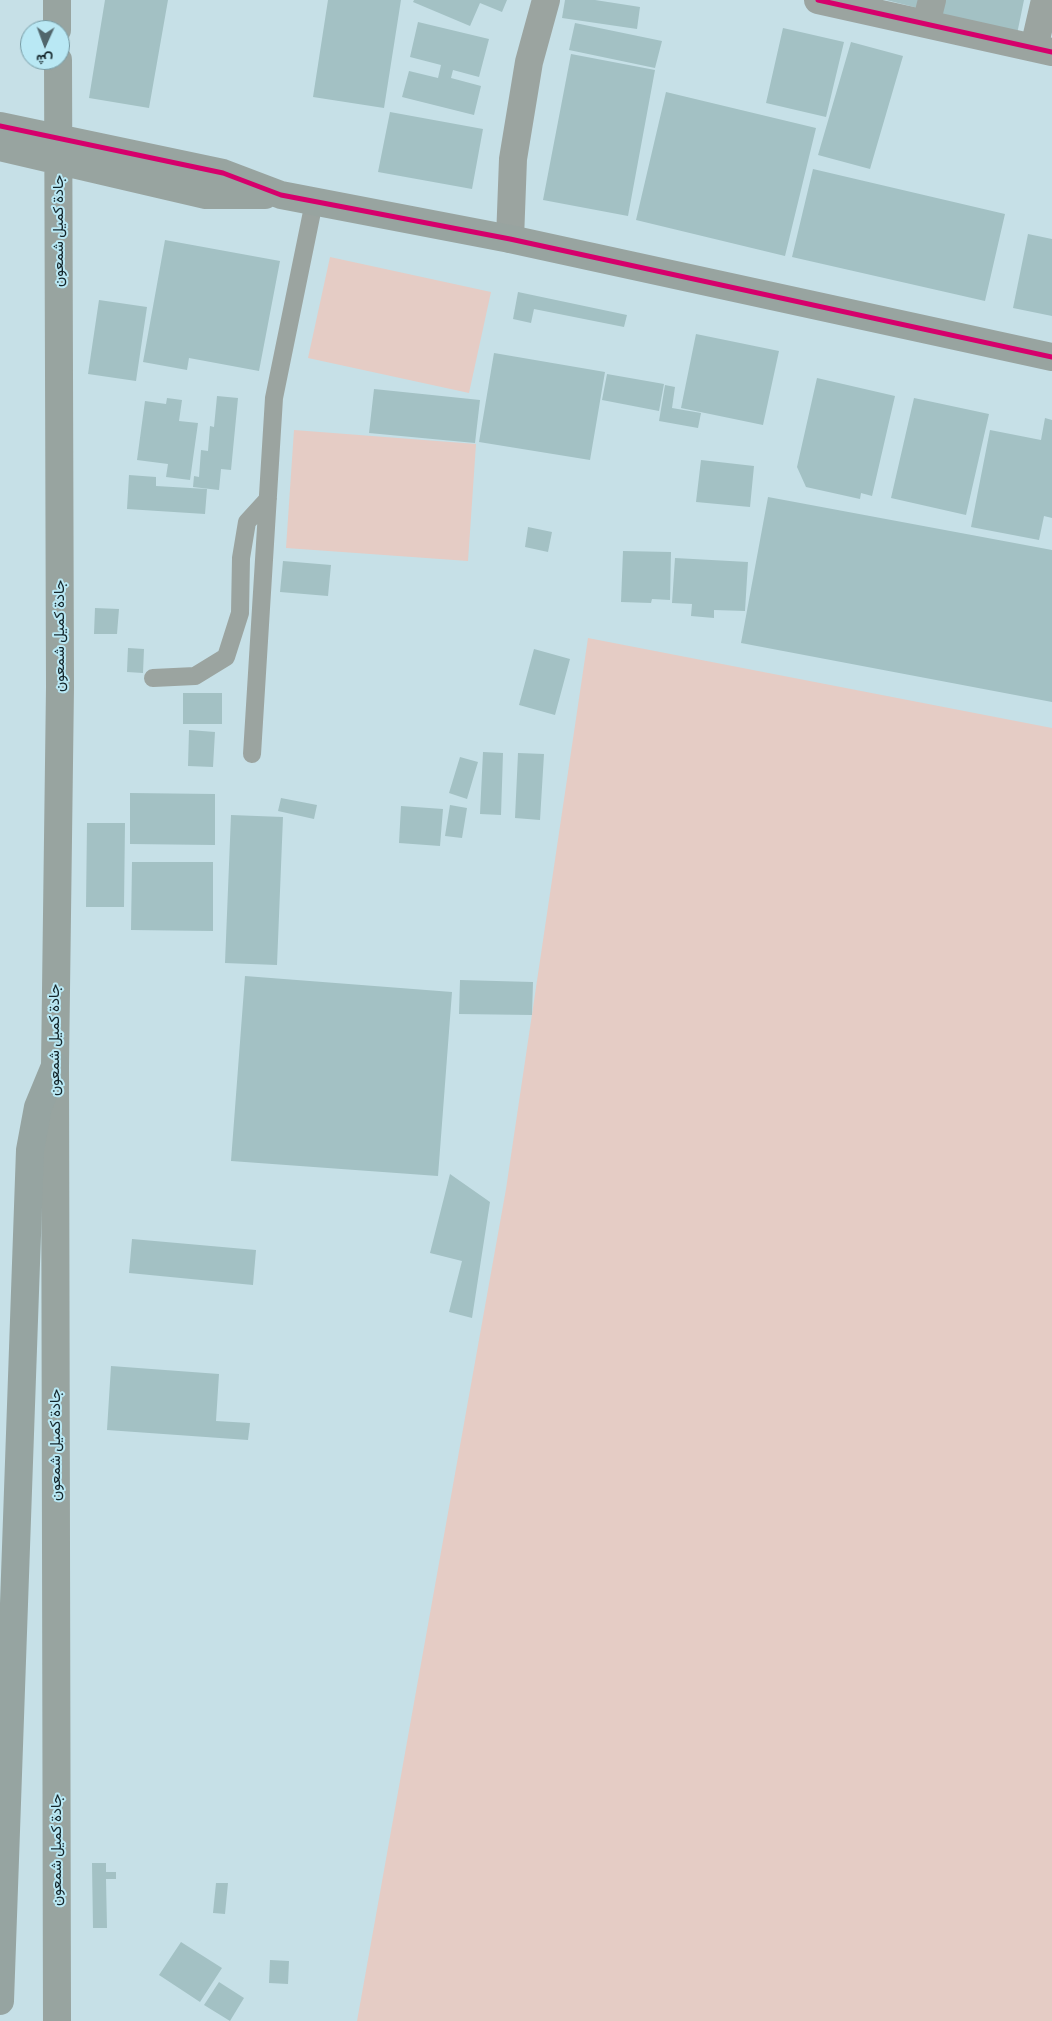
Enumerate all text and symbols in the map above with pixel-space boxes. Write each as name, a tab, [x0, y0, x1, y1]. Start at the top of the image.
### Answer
north arrow	[20, 20, 70, 70]
text: ش	[36, 51, 53, 68]
street label: جادة كميل شمعون	[50, 175, 68, 287]
street label: جادة كميل شمعون	[51, 580, 69, 692]
street label: جادة كميل شمعون	[46, 984, 64, 1096]
street label: جادة كميل شمعون	[47, 1389, 65, 1501]
street label: جادة كميل شمعون	[48, 1794, 66, 1906]

